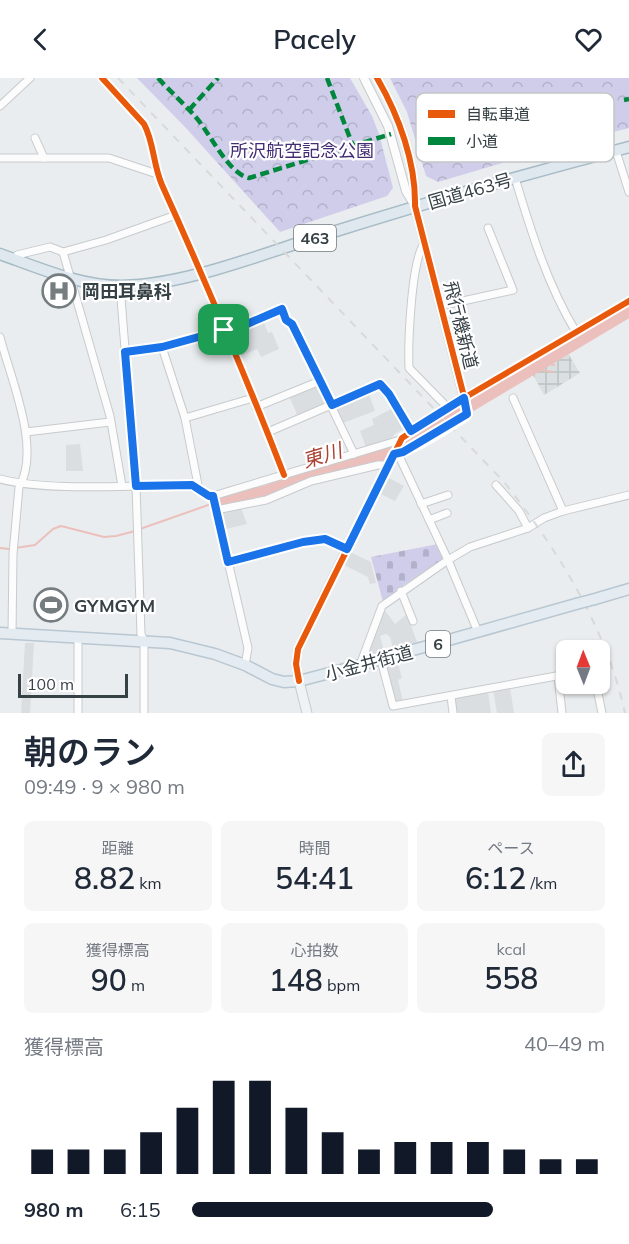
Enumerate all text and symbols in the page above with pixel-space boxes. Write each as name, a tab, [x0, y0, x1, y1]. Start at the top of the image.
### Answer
text: Pacely	[273, 22, 356, 56]
icon: back	[24, 23, 57, 56]
icon: heart	[572, 23, 605, 56]
legend	[416, 93, 614, 162]
text: 自転車道	[466, 104, 530, 124]
text: 小道	[466, 131, 498, 151]
park label: 所沢航空記念公園	[230, 139, 374, 162]
street label: 国道463号	[425, 168, 515, 214]
road number: 463	[294, 225, 336, 251]
hospital icon: 岡田耳鼻科	[41, 273, 77, 309]
street label: 飛行機新道	[439, 279, 483, 371]
place label: 岡田耳鼻科	[82, 280, 172, 303]
pin	[198, 304, 249, 355]
icon: arrive	[207, 313, 240, 346]
water label: 東川	[299, 437, 347, 473]
sports icon: GYMGYM	[33, 587, 69, 623]
place label: GYMGYM	[74, 594, 155, 617]
road number: 6	[426, 631, 450, 657]
street label: 小金井街道	[323, 640, 415, 686]
north arrow	[556, 640, 610, 694]
map controls	[556, 640, 610, 694]
scale bar	[18, 671, 128, 698]
text: 100 m	[27, 674, 74, 694]
text: 朝のラン	[24, 731, 156, 772]
button: share	[542, 733, 605, 796]
text: 09:49 · 9 × 980 m	[24, 774, 185, 799]
text: 距離	[102, 838, 134, 858]
text: 時間	[298, 838, 331, 858]
text: ペース	[488, 838, 535, 858]
text: 8.82	[74, 859, 135, 897]
text: 54:41	[275, 859, 354, 897]
text: 6:12	[465, 859, 526, 897]
text: km	[135, 873, 162, 893]
text: /km	[526, 873, 557, 893]
text: kcal	[497, 939, 526, 959]
text: 獲得標高	[86, 940, 150, 960]
text: 心拍数	[290, 940, 339, 960]
text: 558	[484, 959, 538, 997]
text: 90	[91, 961, 127, 999]
text: 148	[269, 961, 323, 999]
text: m	[127, 975, 145, 995]
text: bpm	[323, 975, 360, 995]
text: 40–49 m	[524, 1031, 605, 1056]
text: 獲得標高	[24, 1034, 104, 1059]
text: 980 m	[24, 1197, 83, 1222]
text: 6:15	[120, 1197, 161, 1222]

